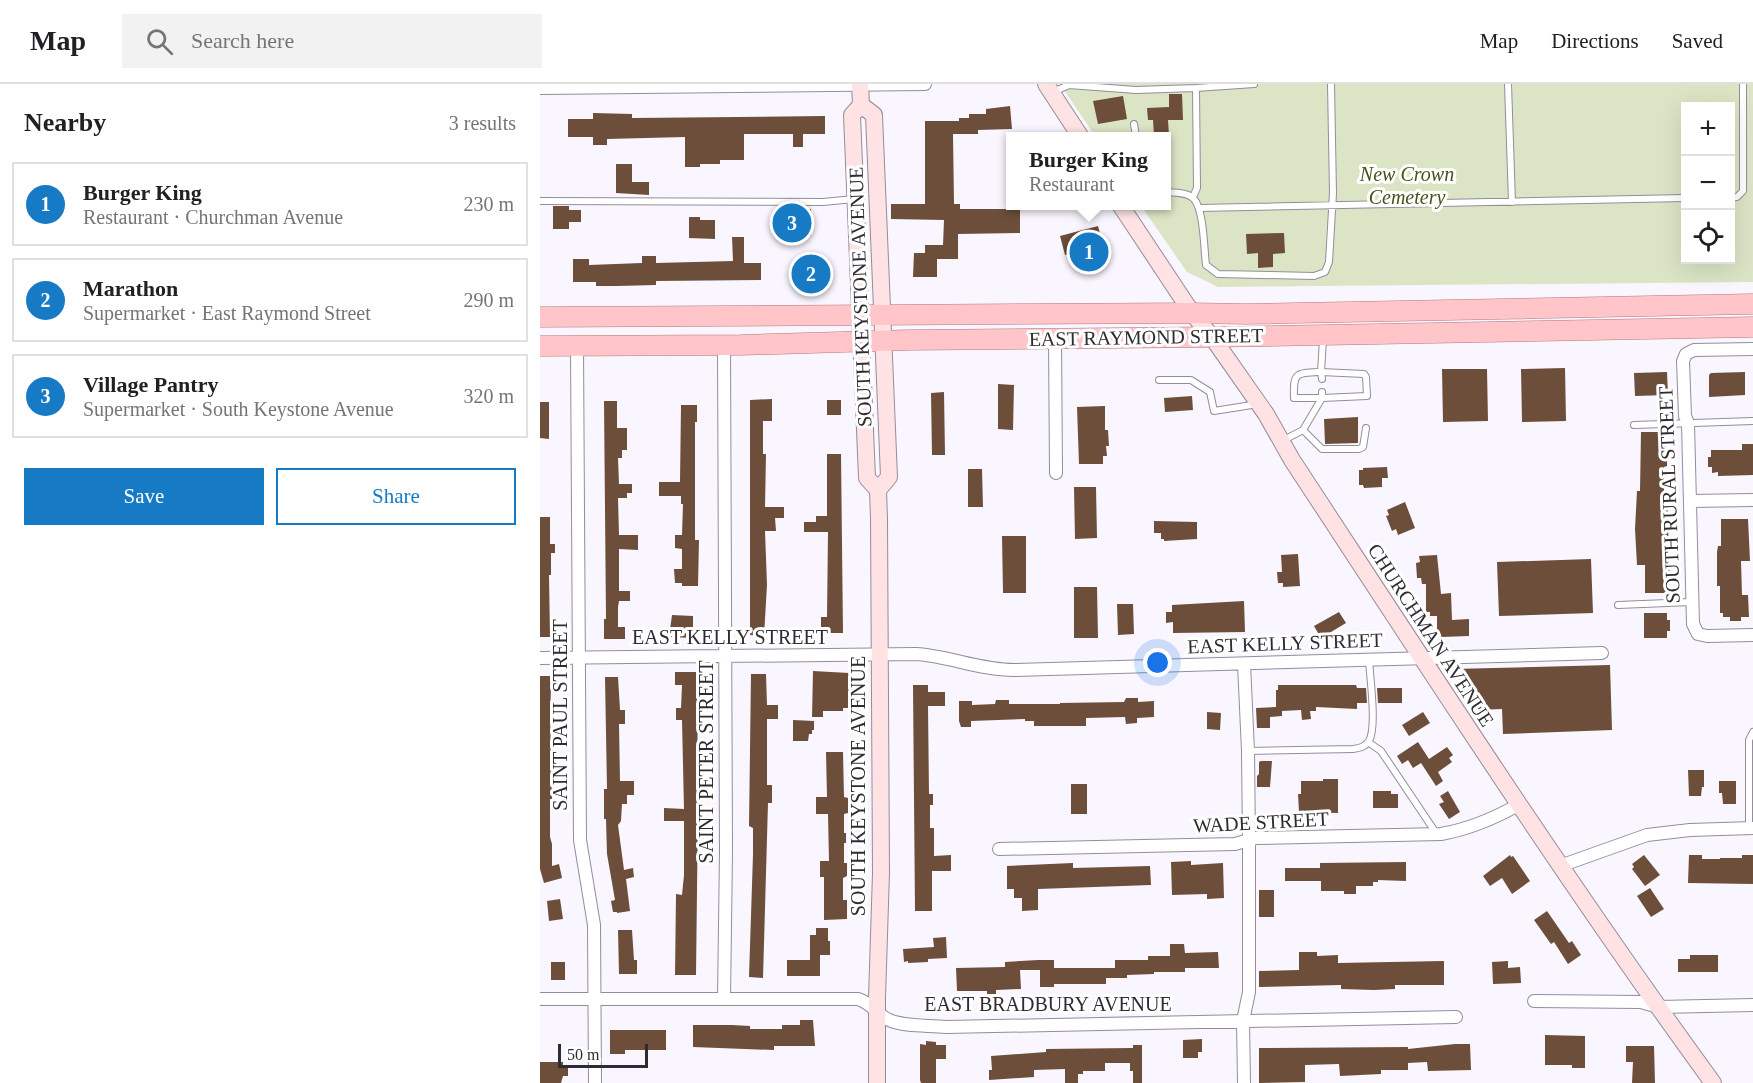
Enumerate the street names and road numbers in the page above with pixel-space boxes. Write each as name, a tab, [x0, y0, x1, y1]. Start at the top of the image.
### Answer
street label: SOUTH KEYSTONE AVENUE	[844, 167, 876, 427]
street label: EAST RAYMOND STREET	[1029, 324, 1263, 350]
street label: SOUTH RURAL STREET	[1654, 386, 1684, 604]
street label: CHURCHMAN AVENUE	[1364, 539, 1498, 731]
street label: SAINT PAUL STREET	[549, 619, 571, 811]
street label: EAST KELLY STREET	[632, 626, 828, 648]
street label: EAST KELLY STREET	[1187, 629, 1383, 657]
street label: SOUTH KEYSTONE AVENUE	[847, 656, 869, 916]
street label: SAINT PETER STREET	[695, 661, 717, 863]
street label: WADE STREET	[1192, 807, 1330, 837]
street label: EAST BRADBURY AVENUE	[924, 993, 1172, 1015]

